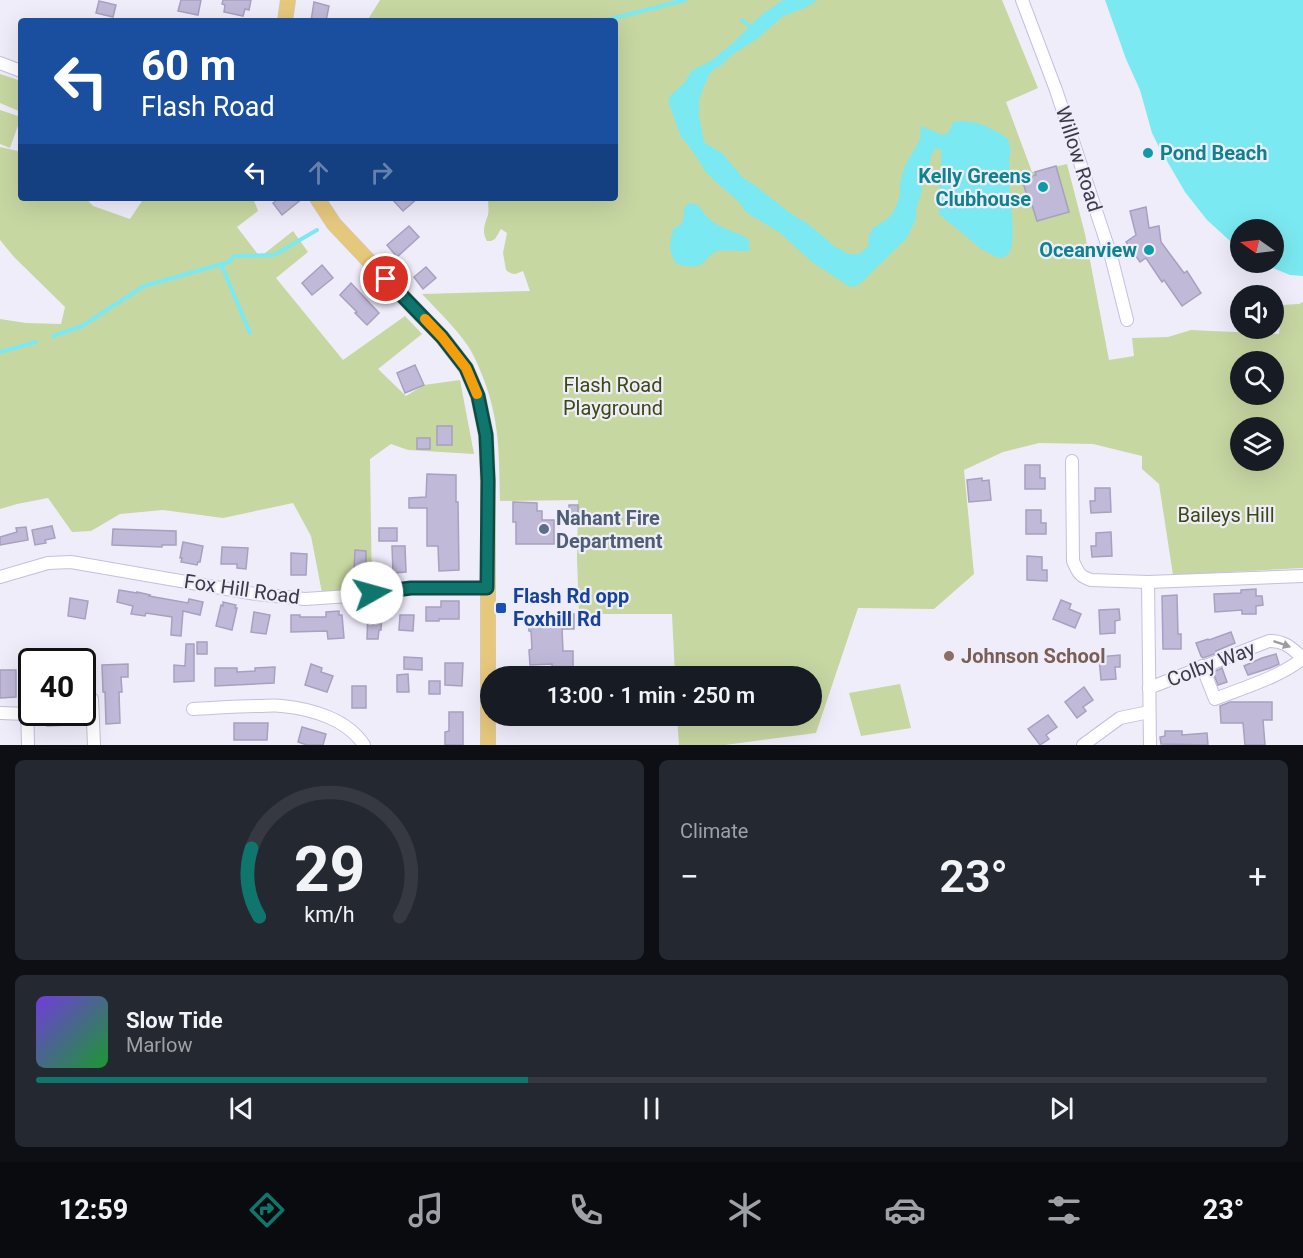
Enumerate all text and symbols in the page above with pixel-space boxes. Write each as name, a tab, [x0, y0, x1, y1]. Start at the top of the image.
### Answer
text: 60 m	[141, 41, 236, 90]
icon: left	[42, 42, 120, 120]
text: Flash Road	[141, 91, 275, 123]
street label: Willow Road	[1051, 103, 1107, 215]
place label: Pond Beach	[1160, 141, 1267, 165]
marker: Pond Beach	[1141, 146, 1155, 160]
icon: left	[239, 156, 272, 189]
icon: ahead	[302, 156, 335, 189]
icon: right	[365, 156, 398, 189]
place label: Kelly Greens Clubhouse	[918, 164, 1031, 211]
marker: Kelly Greens Clubhouse	[1036, 180, 1050, 194]
north arrow	[1230, 219, 1284, 273]
map controls	[1230, 219, 1284, 471]
place label: Oceanview	[1039, 238, 1137, 262]
marker: Oceanview	[1142, 243, 1156, 257]
pin	[360, 253, 411, 304]
icon: arrive	[369, 262, 402, 295]
button: sound	[1230, 285, 1284, 339]
button: search	[1230, 351, 1284, 405]
park label: Flash Road Playground	[563, 373, 663, 420]
button: layers	[1230, 417, 1284, 471]
park label: Baileys Hill	[1177, 503, 1275, 527]
place label: Nahant Fire Department	[556, 506, 663, 553]
marker: Nahant Fire Department	[537, 522, 551, 536]
position arrow	[340, 561, 404, 625]
street label: Fox Hill Road	[183, 569, 301, 609]
place label: Flash Rd opp Foxhill Rd	[513, 584, 629, 631]
marker: Flash Rd opp Foxhill Rd	[494, 601, 508, 615]
street label: Colby Way	[1164, 636, 1259, 692]
one-way arrow	[1273, 640, 1291, 650]
place label: Johnson School	[961, 644, 1105, 668]
speed limit sign: 40	[18, 648, 96, 726]
marker: Johnson School	[942, 649, 956, 663]
text: 13:00 · 1 min · 250 m	[547, 683, 755, 708]
text: Climate	[680, 819, 748, 843]
text: 29	[294, 833, 365, 906]
text: 23°	[939, 850, 1008, 903]
text: −	[680, 857, 699, 896]
text: +	[1248, 857, 1267, 896]
text: km/h	[304, 902, 355, 927]
text: Slow Tide	[126, 1008, 223, 1033]
text: Marlow	[126, 1033, 192, 1057]
icon: previous	[225, 1092, 258, 1125]
icon: pause	[635, 1092, 668, 1125]
icon: next	[1045, 1092, 1078, 1125]
icon: directions	[246, 1189, 288, 1231]
icon: music	[405, 1189, 447, 1231]
icon: phone	[565, 1189, 607, 1231]
icon: climate	[724, 1189, 766, 1231]
icon: car	[884, 1189, 926, 1231]
icon: filters	[1043, 1189, 1085, 1231]
text: 12:59	[59, 1194, 128, 1226]
text: 23°	[1203, 1194, 1244, 1226]

